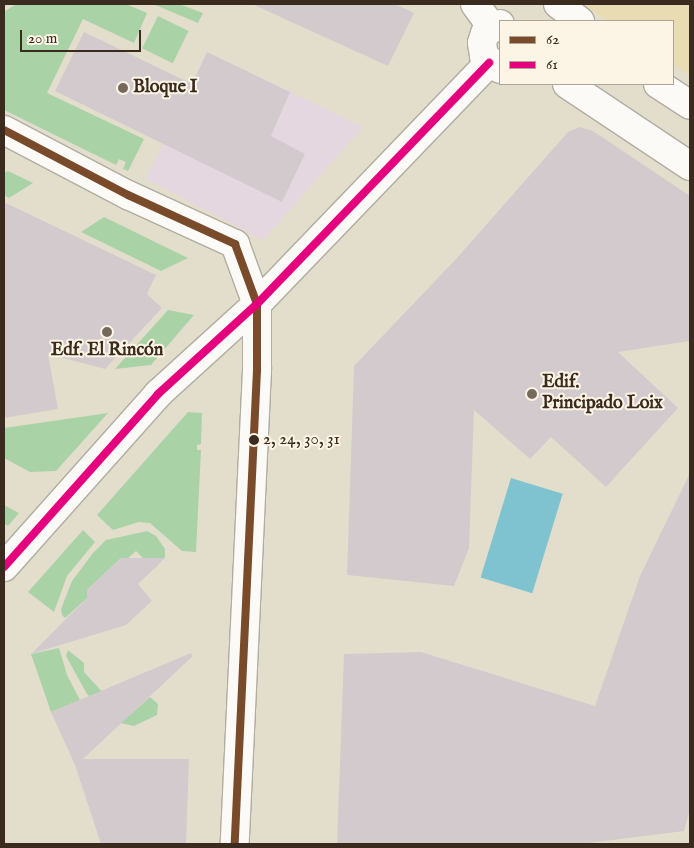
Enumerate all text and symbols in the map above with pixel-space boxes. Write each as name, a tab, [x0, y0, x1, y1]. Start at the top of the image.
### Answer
scale bar	[22, 20, 144, 52]
legend	[499, 20, 674, 85]
text: 20 m	[28, 29, 57, 48]
text: 62	[546, 30, 559, 49]
text: 61	[546, 55, 558, 74]
place label: Bloque I	[133, 77, 198, 99]
marker: Bloque I	[117, 82, 129, 94]
marker: Edf. El Rincón	[101, 326, 113, 338]
place label: Edf. El Rincón	[51, 340, 163, 362]
place label: Edif. Principado Loix	[542, 373, 663, 416]
marker: Edif. Principado Loix	[526, 388, 538, 400]
place label: 2, 24, 30, 31	[263, 430, 340, 450]
marker: 2, 24, 30, 31	[249, 435, 259, 445]

